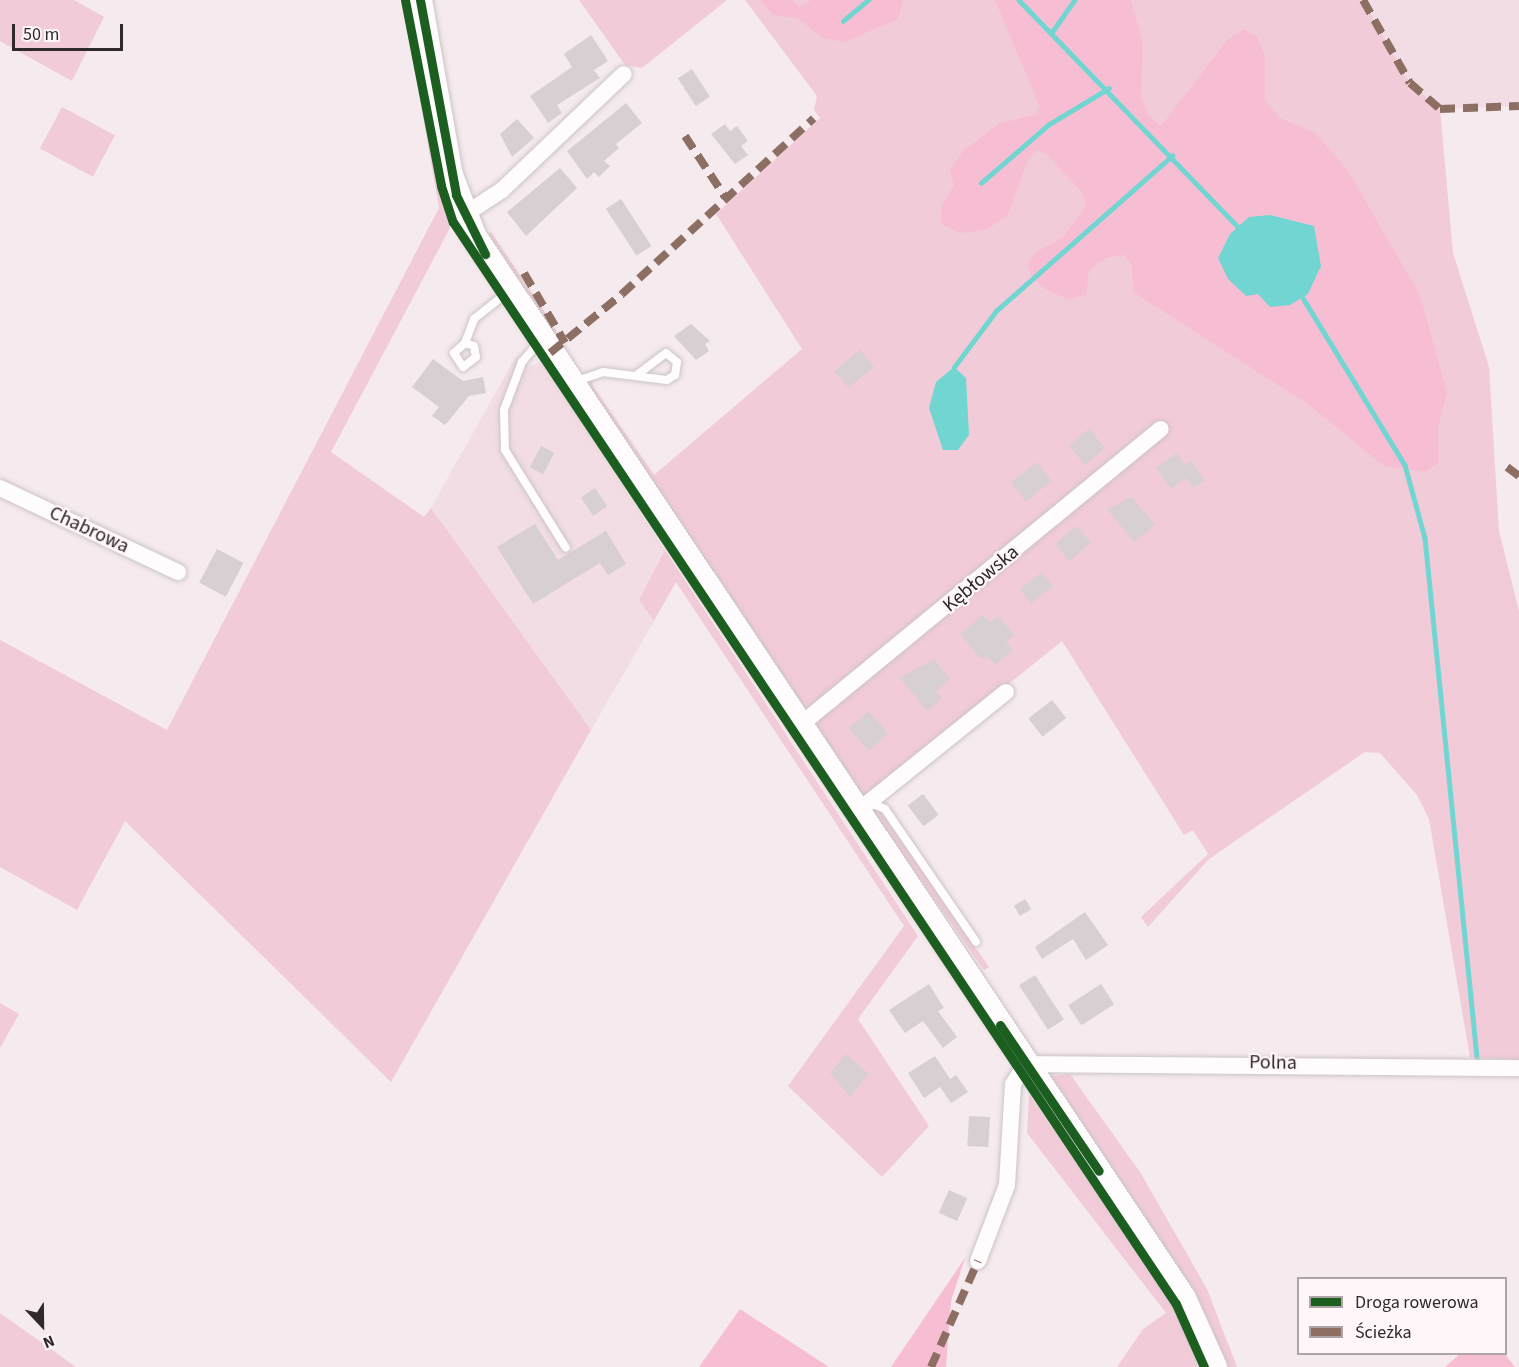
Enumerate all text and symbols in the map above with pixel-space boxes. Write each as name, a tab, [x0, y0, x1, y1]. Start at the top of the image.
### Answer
scale bar	[15, 12, 126, 50]
text: 50 m	[23, 22, 59, 47]
street label: Chabrowa	[45, 501, 133, 559]
street label: Kębłowska	[938, 540, 1024, 618]
street label: Polna	[1249, 1051, 1297, 1075]
legend	[1297, 1277, 1507, 1355]
text: Droga rowerowa	[1355, 1290, 1479, 1315]
north arrow	[12, 1295, 72, 1355]
text: Ścieżka	[1355, 1320, 1412, 1345]
text: N	[40, 1329, 58, 1354]

